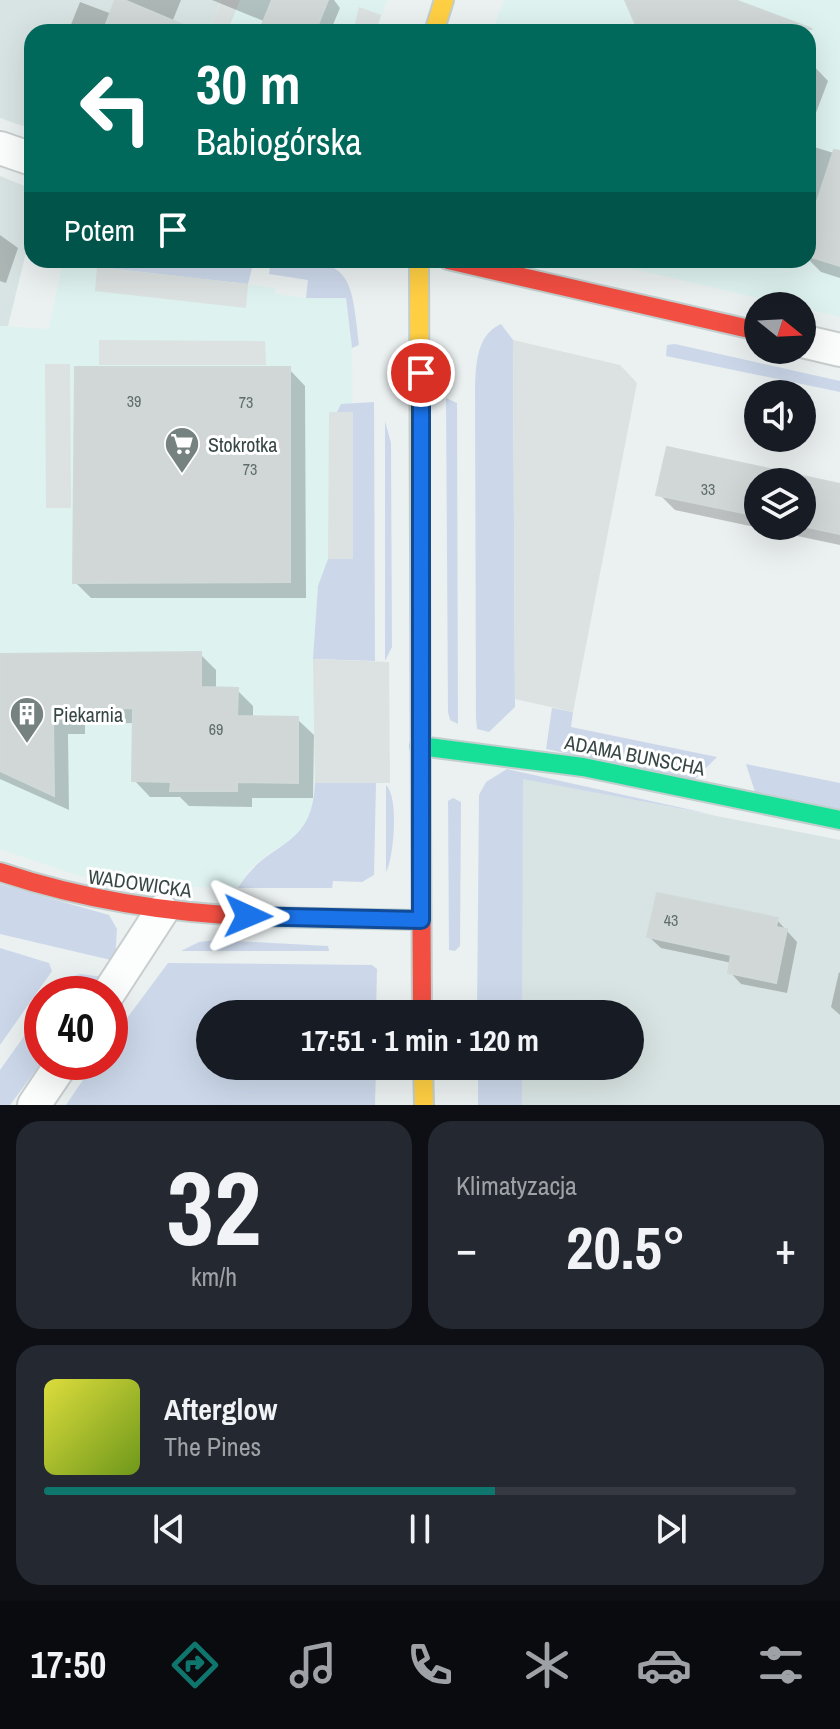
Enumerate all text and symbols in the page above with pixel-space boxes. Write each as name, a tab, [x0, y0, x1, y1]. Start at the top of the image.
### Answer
text: 30 m	[196, 46, 301, 121]
icon: left	[64, 56, 168, 160]
text: Babiogórska	[196, 118, 362, 166]
icon: arrive	[151, 208, 195, 252]
text: Potem	[64, 210, 135, 250]
north arrow	[744, 292, 816, 364]
map controls	[744, 292, 816, 540]
pin	[387, 339, 455, 407]
icon: arrive	[399, 351, 443, 395]
button: sound	[744, 380, 816, 452]
house number: 39	[127, 390, 141, 412]
house number: 73	[239, 391, 253, 413]
supermarket icon: Stokrotka	[163, 425, 201, 475]
place label: Stokrotka	[208, 431, 277, 458]
house number: 73	[243, 458, 257, 480]
button: layers	[744, 468, 816, 540]
house number: 33	[701, 478, 715, 500]
building icon: Piekarnia	[8, 695, 46, 745]
place label: Piekarnia	[53, 701, 123, 728]
house number: 69	[209, 718, 223, 740]
street label: ADAMA BUNSCHA	[562, 728, 707, 782]
street label: WADOWICKA	[87, 862, 194, 904]
position arrow	[206, 874, 290, 958]
house number: 43	[664, 909, 678, 931]
speed limit sign: 40	[24, 976, 128, 1080]
text: 17:51 · 1 min · 120 m	[301, 1020, 539, 1060]
text: 32	[167, 1137, 261, 1277]
text: Klimatyzacja	[456, 1168, 577, 1203]
text: 20.5°	[566, 1207, 686, 1288]
text: −	[456, 1218, 477, 1278]
text: +	[775, 1218, 796, 1278]
text: km/h	[191, 1259, 237, 1294]
text: Afterglow	[164, 1389, 277, 1429]
text: The Pines	[164, 1429, 261, 1464]
icon: previous	[147, 1507, 191, 1551]
icon: pause	[398, 1507, 442, 1551]
icon: next	[649, 1507, 693, 1551]
icon: directions	[167, 1637, 223, 1693]
icon: music	[285, 1637, 341, 1693]
icon: phone	[402, 1637, 458, 1693]
icon: climate	[519, 1637, 575, 1693]
icon: car	[636, 1637, 692, 1693]
icon: filters	[753, 1637, 809, 1693]
text: 17:50	[31, 1641, 106, 1689]

